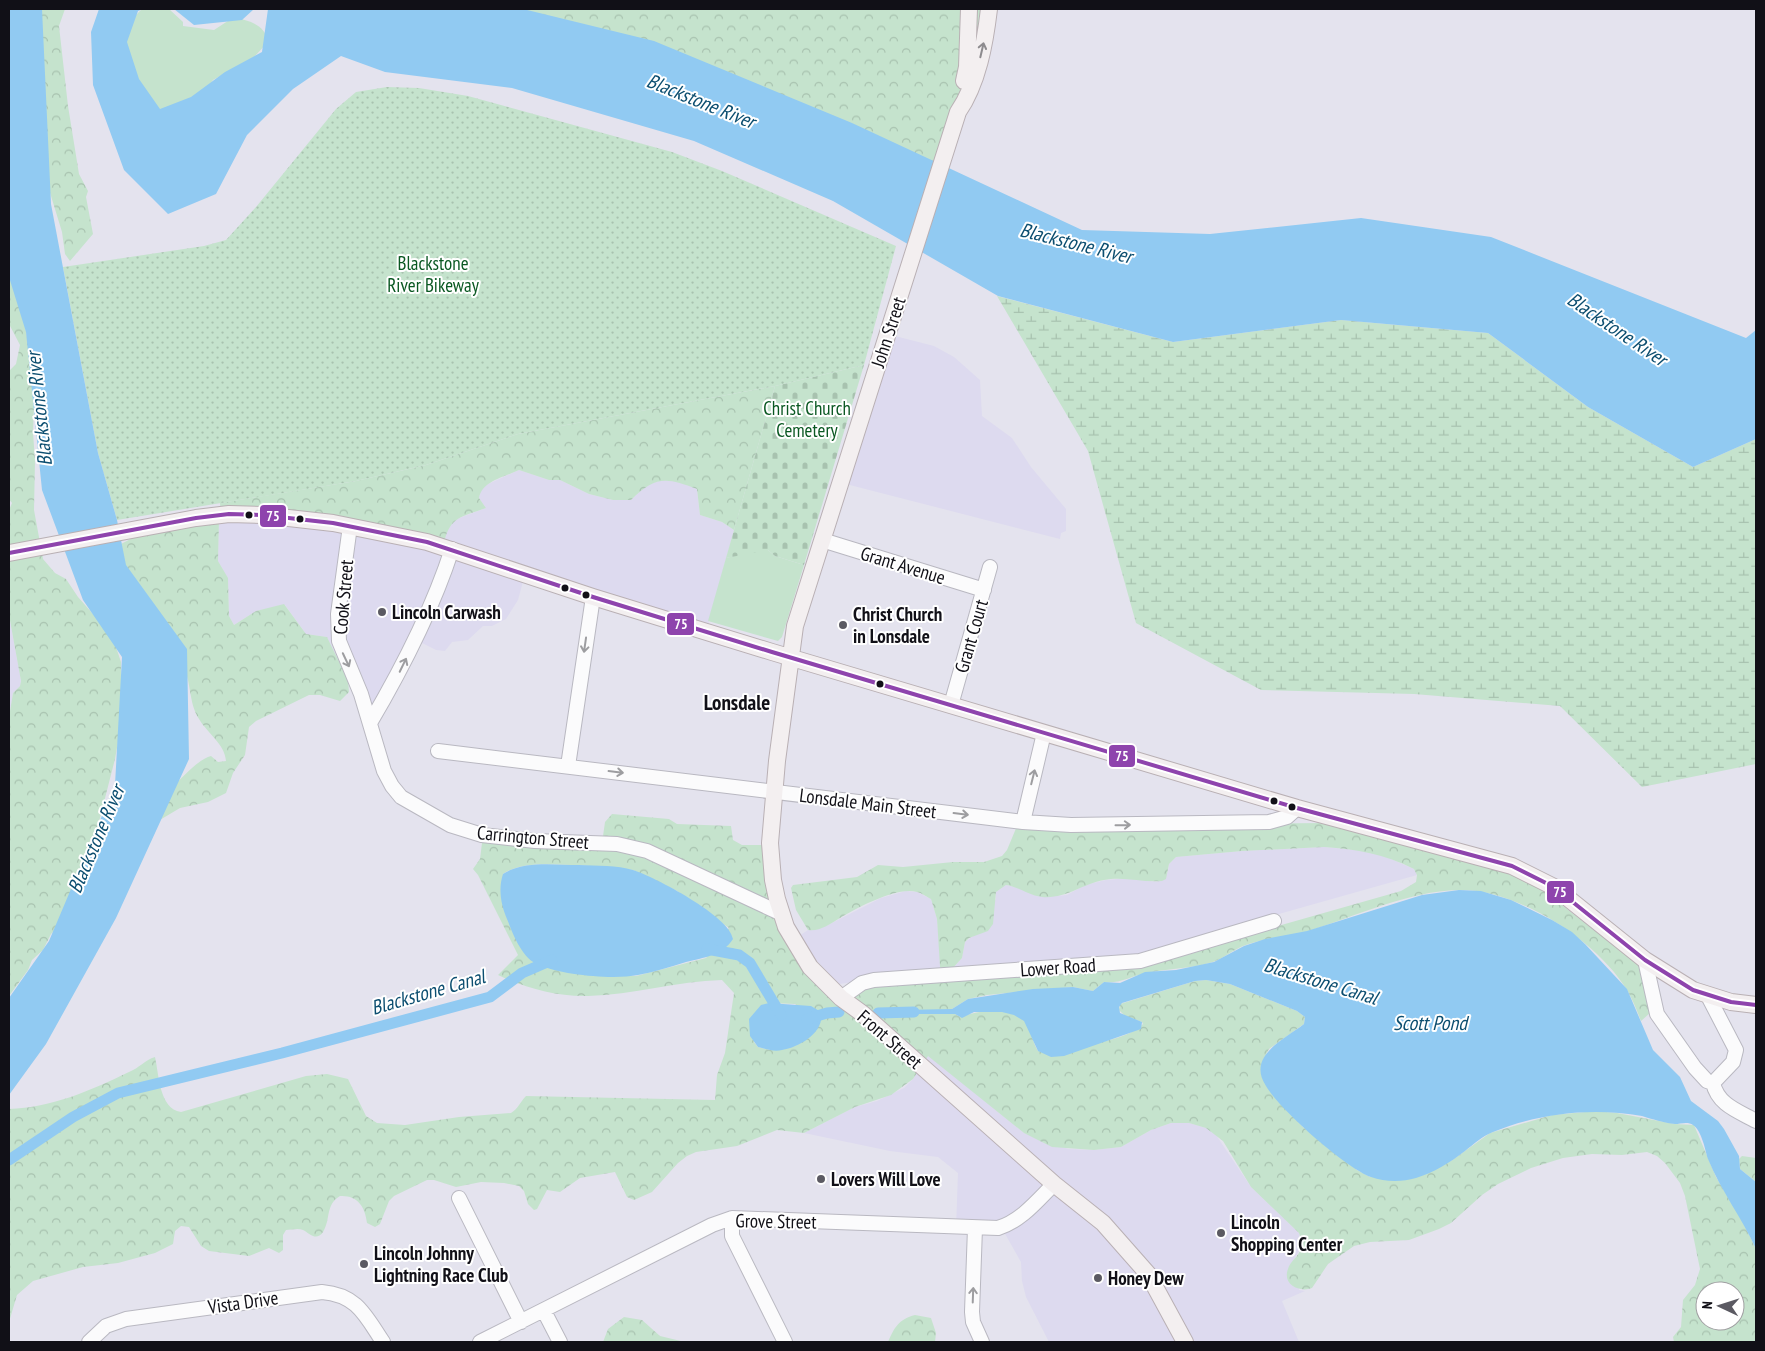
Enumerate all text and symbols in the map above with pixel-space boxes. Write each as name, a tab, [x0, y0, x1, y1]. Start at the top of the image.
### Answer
one-way arrow	[978, 43, 987, 59]
water label: Blackstone River	[643, 68, 761, 135]
water label: Blackstone River	[1017, 217, 1137, 270]
park label: Blackstone River Bikeway	[387, 251, 480, 297]
water label: Blackstone River	[1562, 286, 1674, 373]
street label: John Street	[865, 293, 911, 371]
water label: Blackstone River	[20, 348, 58, 467]
park label: Christ Church Cemetery	[763, 396, 851, 442]
line badge: 75	[259, 504, 287, 528]
text: 75	[266, 507, 280, 525]
unlabelled marker	[244, 510, 254, 520]
unlabelled marker	[295, 514, 305, 524]
street label: Grant Avenue	[858, 541, 948, 589]
street label: Cook Street	[328, 558, 358, 635]
unlabelled marker	[560, 583, 570, 593]
unlabelled marker	[581, 590, 591, 600]
street label: Grant Court	[949, 596, 993, 675]
place label: Lincoln Carwash	[392, 600, 501, 624]
place label: Christ Church in Lonsdale	[853, 602, 942, 648]
marker: Lincoln Carwash	[376, 606, 388, 618]
line badge: 75	[666, 612, 695, 636]
text: 75	[674, 615, 688, 633]
marker: Christ Church in Lonsdale	[837, 619, 849, 631]
one-way arrow	[580, 637, 590, 653]
one-way arrow	[341, 652, 351, 667]
one-way arrow	[399, 658, 408, 673]
unlabelled marker	[875, 679, 885, 689]
district label: Lonsdale	[704, 689, 770, 716]
line badge: 75	[1108, 744, 1136, 768]
text: 75	[1115, 747, 1129, 765]
one-way arrow	[608, 767, 624, 777]
one-way arrow	[1029, 770, 1038, 786]
water label: Blackstone River	[62, 779, 131, 897]
street label: Lonsdale Main Street	[798, 783, 939, 823]
unlabelled marker	[1269, 796, 1279, 806]
unlabelled marker	[1287, 802, 1297, 812]
one-way arrow	[953, 809, 969, 819]
street label: Carrington Street	[476, 820, 591, 854]
one-way arrow	[1114, 820, 1131, 830]
line badge: 75	[1546, 880, 1575, 904]
text: 75	[1553, 883, 1567, 901]
water label: Blackstone Canal	[1261, 951, 1383, 1011]
street label: Lower Road	[1019, 952, 1097, 982]
water label: Blackstone Canal	[368, 963, 490, 1021]
street label: Front Street	[853, 1004, 928, 1074]
water label: Scott Pond	[1393, 1010, 1469, 1036]
place label: Lovers Will Love	[831, 1167, 941, 1191]
marker: Lovers Will Love	[815, 1173, 827, 1185]
street label: Grove Street	[735, 1208, 818, 1234]
place label: Lincoln Shopping Center	[1231, 1210, 1343, 1256]
marker: Lincoln Shopping Center	[1215, 1227, 1227, 1239]
place label: Lincoln Johnny Lightning Race Club	[374, 1241, 508, 1287]
marker: Lincoln Johnny Lightning Race Club	[358, 1258, 370, 1270]
place label: Honey Dew	[1108, 1266, 1184, 1290]
marker: Honey Dew	[1092, 1272, 1104, 1284]
north arrow	[1695, 1281, 1745, 1331]
street label: Vista Drive	[205, 1285, 280, 1319]
one-way arrow	[968, 1288, 977, 1304]
text: N	[1698, 1301, 1716, 1309]

